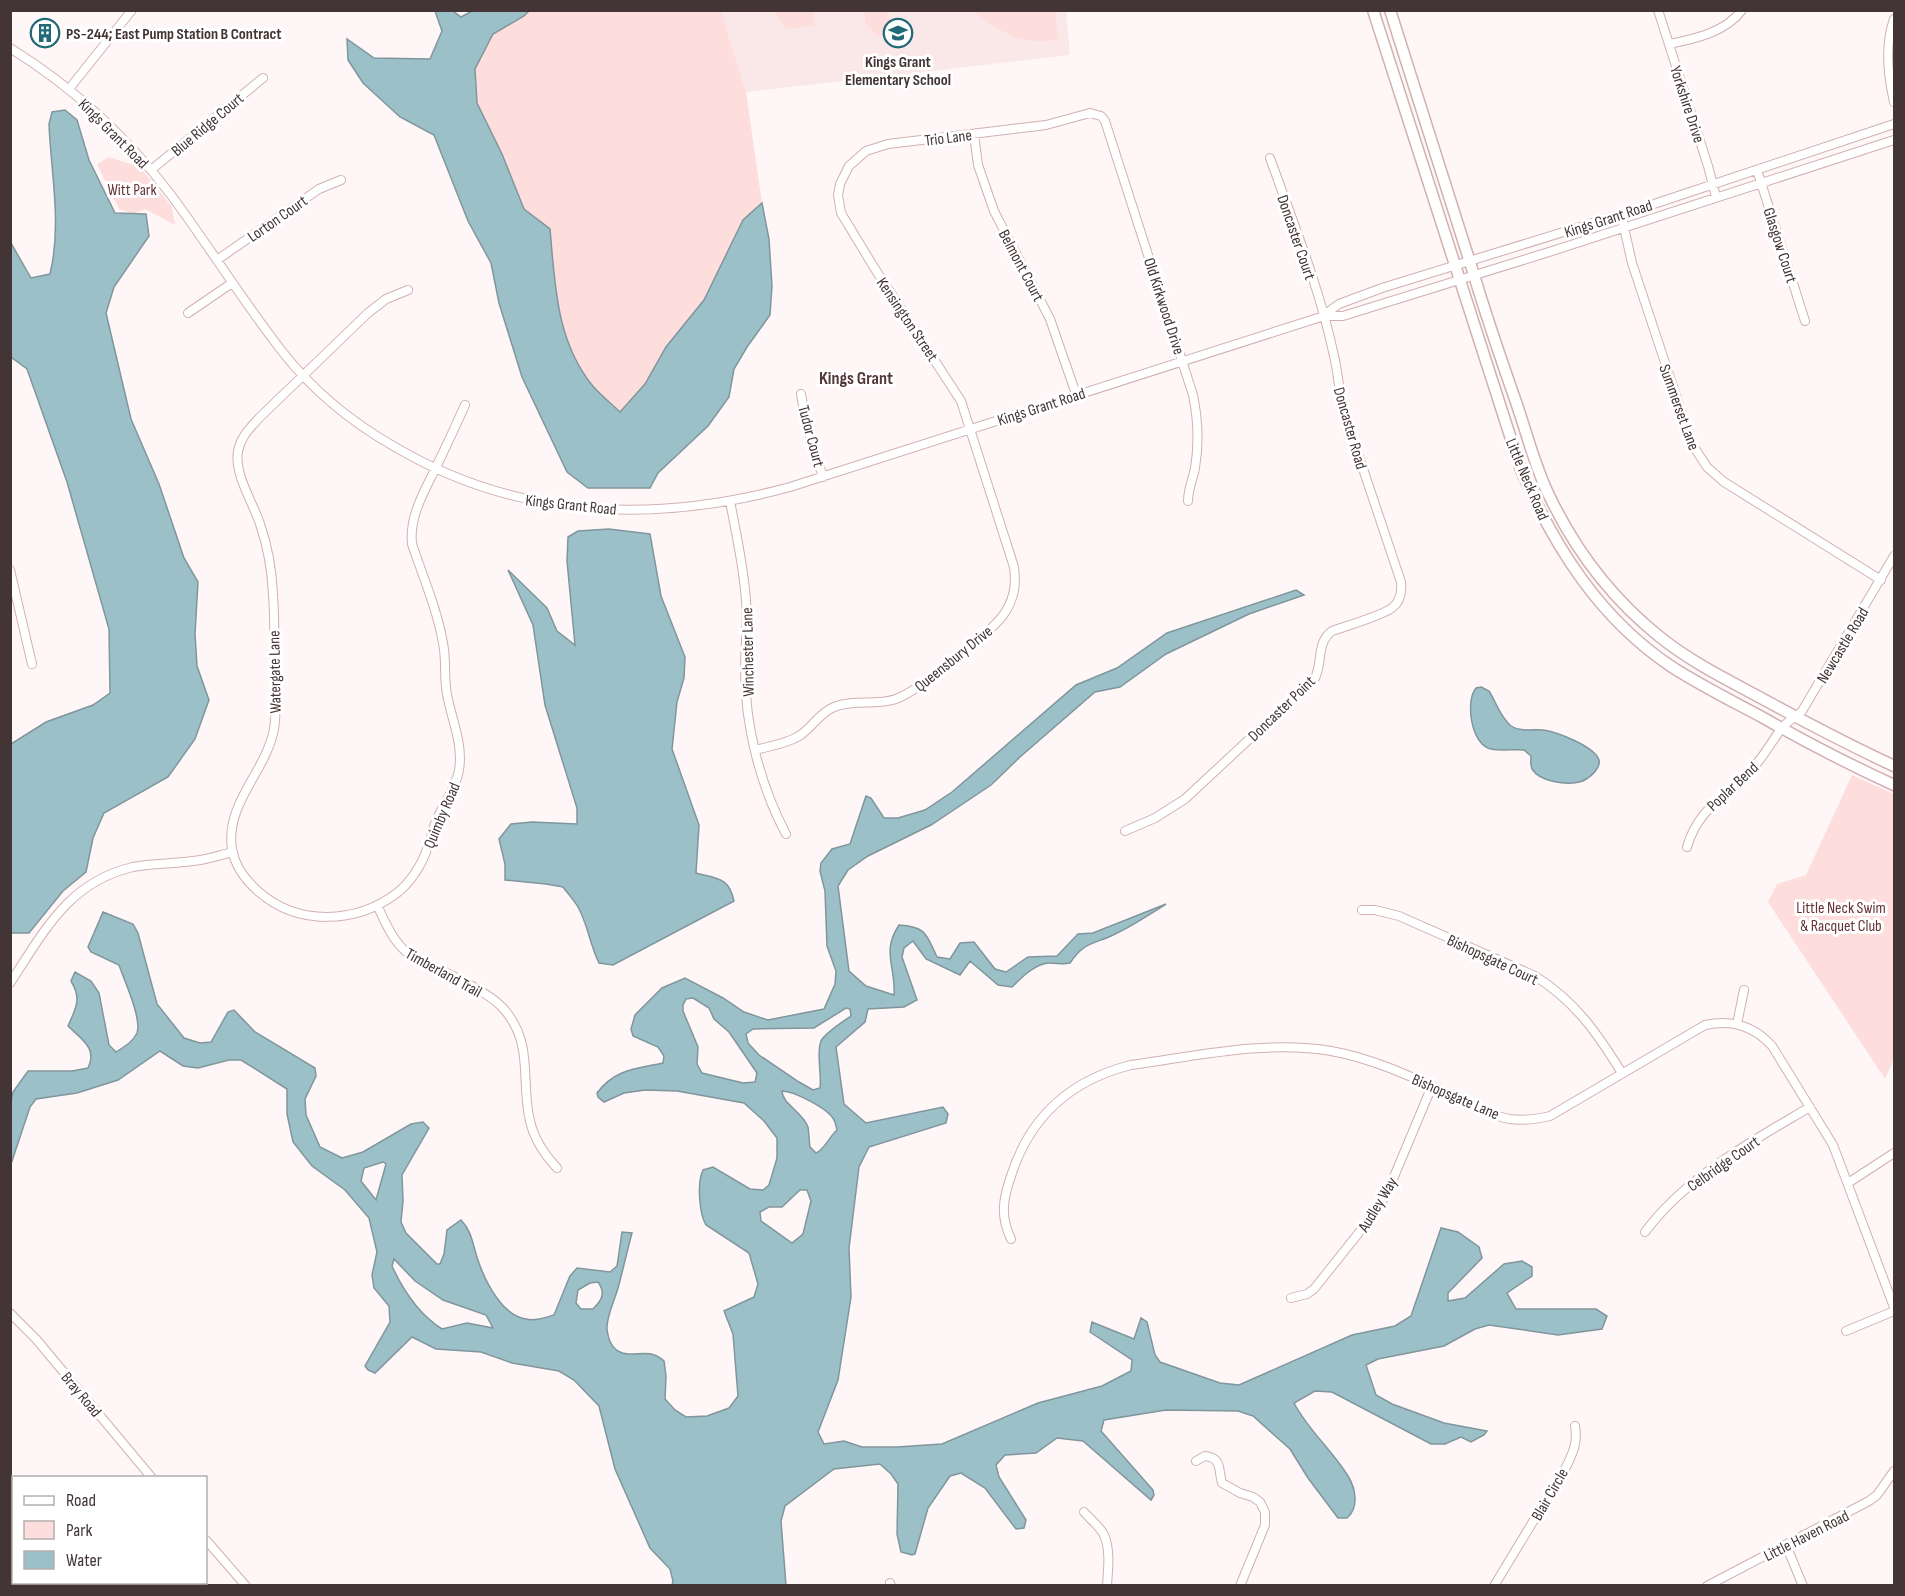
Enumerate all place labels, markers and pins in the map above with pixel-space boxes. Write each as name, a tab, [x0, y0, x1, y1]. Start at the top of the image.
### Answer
building icon: PS-244; East Pump Station B Contract	[29, 17, 61, 49]
school or university icon: Kings Grant Elementary School	[882, 17, 914, 49]
place label: PS-244; East Pump Station B Contract	[66, 25, 281, 44]
place label: Kings Grant Elementary School	[845, 53, 951, 90]

